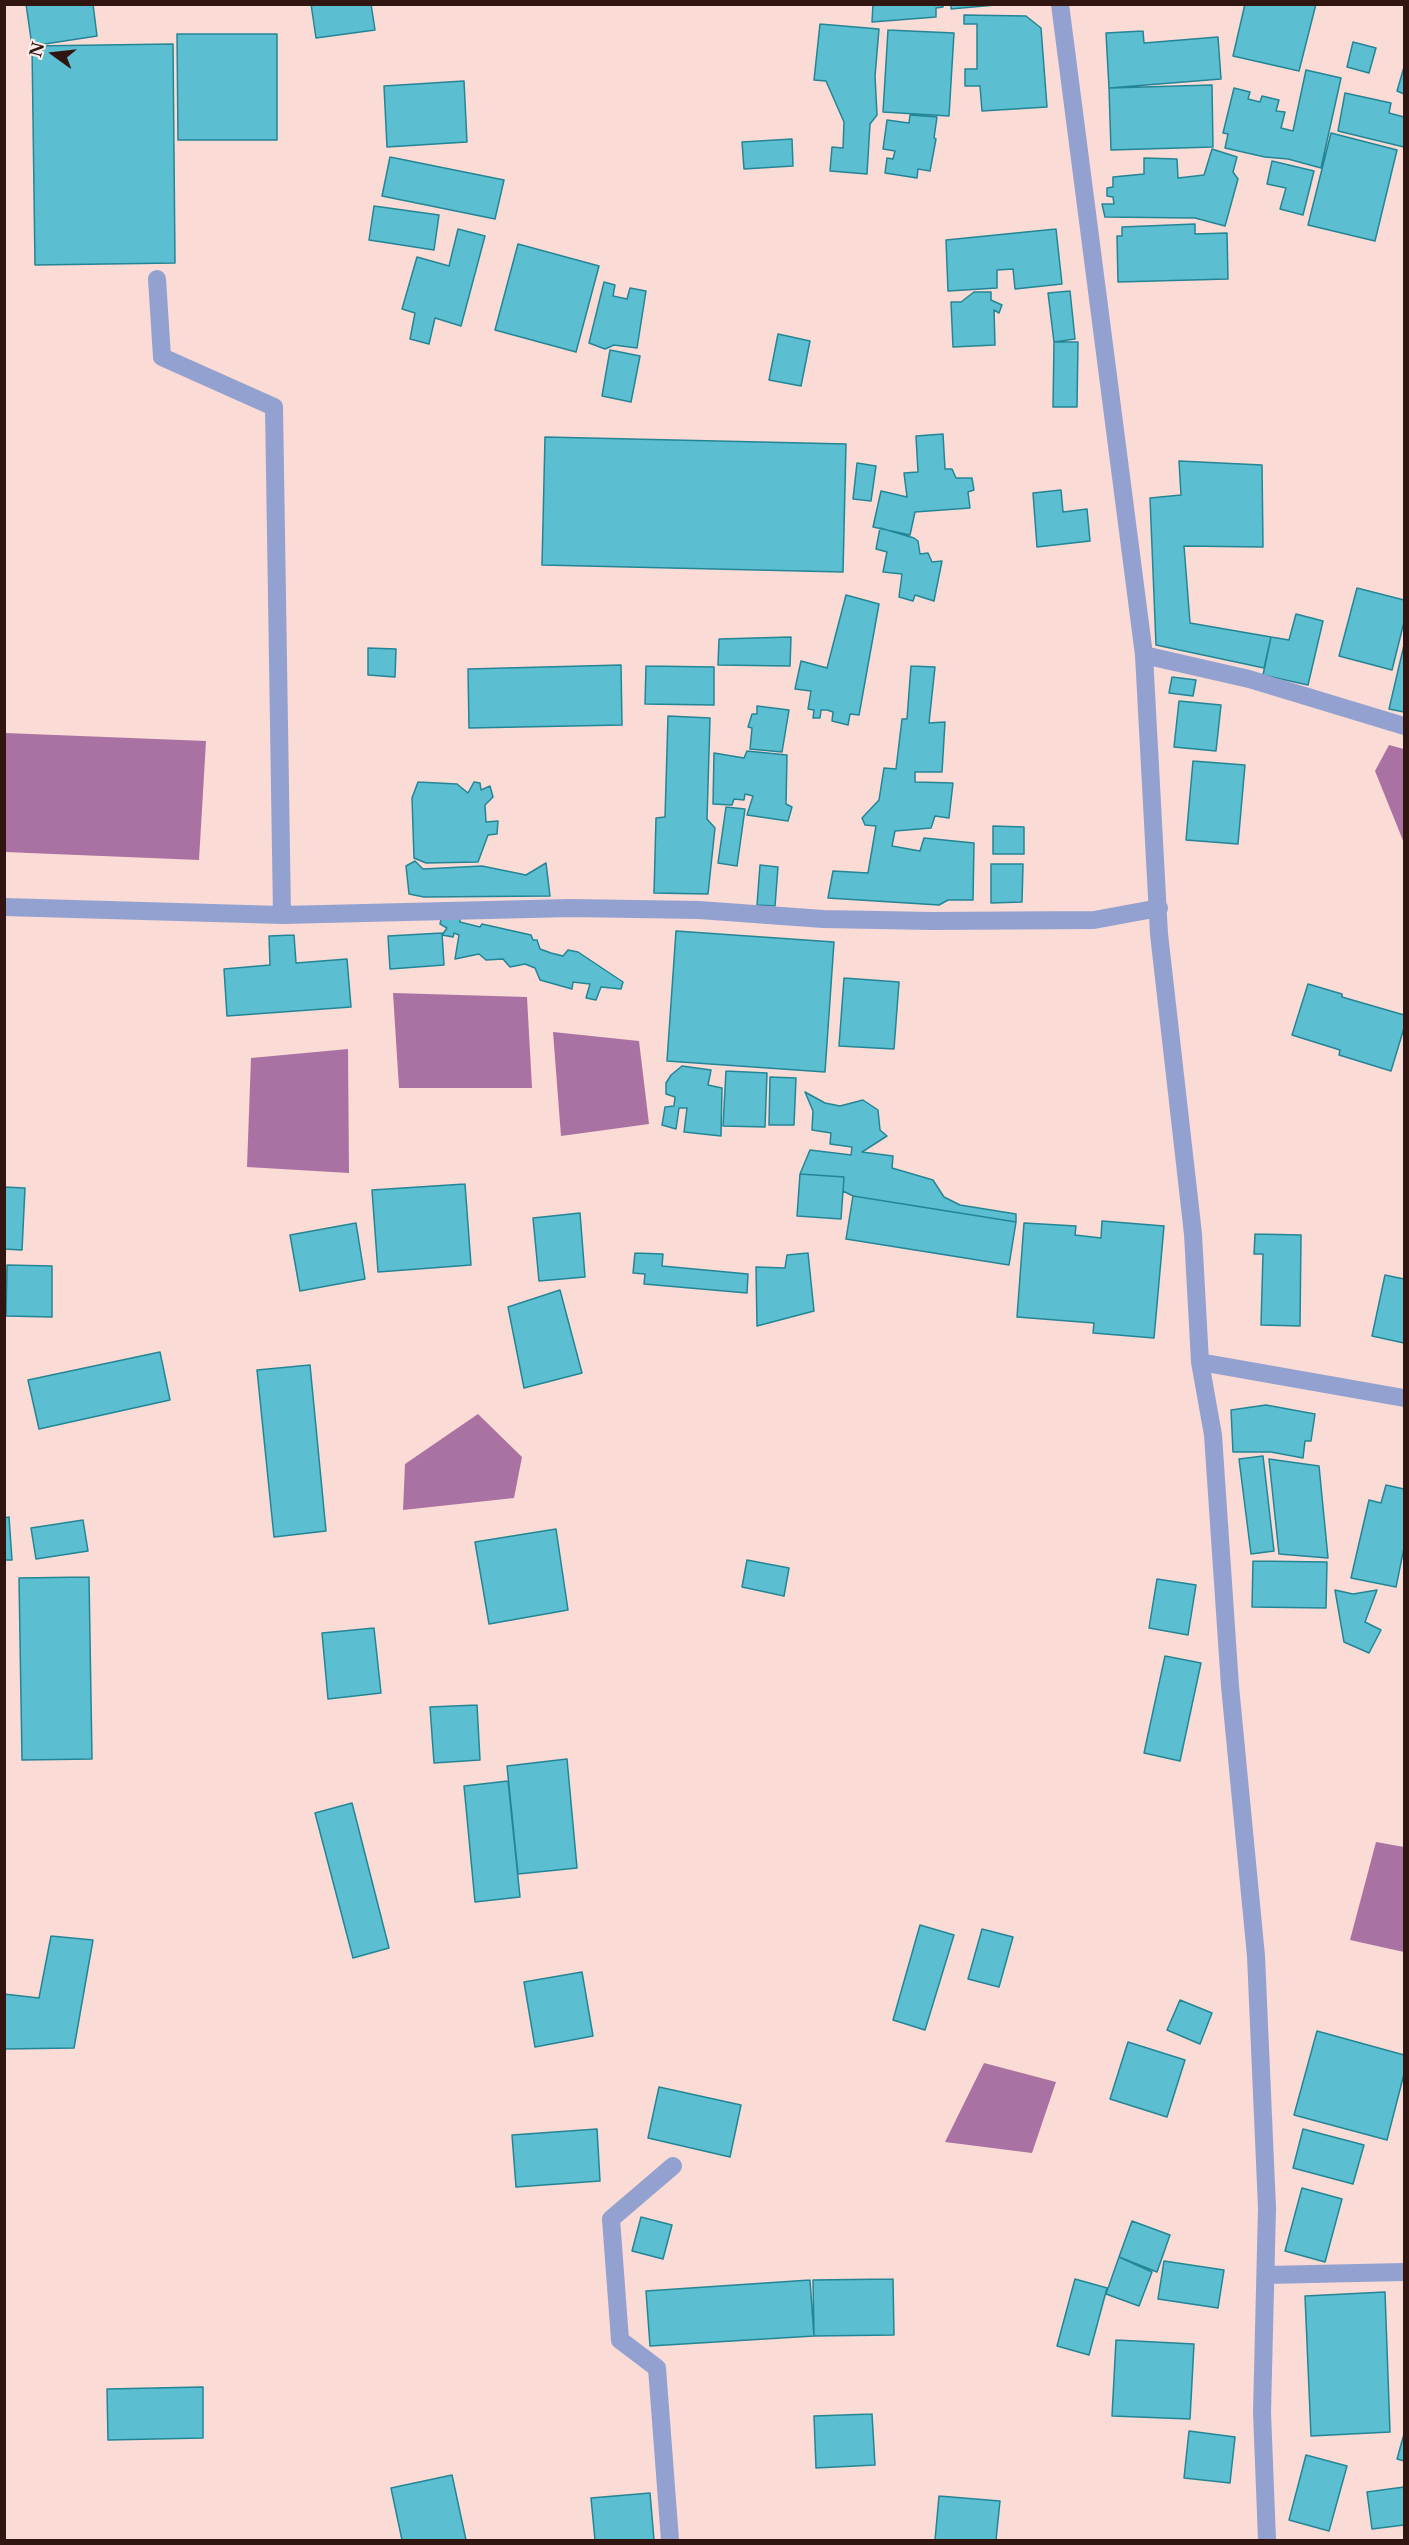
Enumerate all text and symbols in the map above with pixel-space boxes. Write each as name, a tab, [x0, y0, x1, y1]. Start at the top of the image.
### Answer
north arrow	[24, 24, 84, 84]
text: N	[25, 39, 48, 59]

